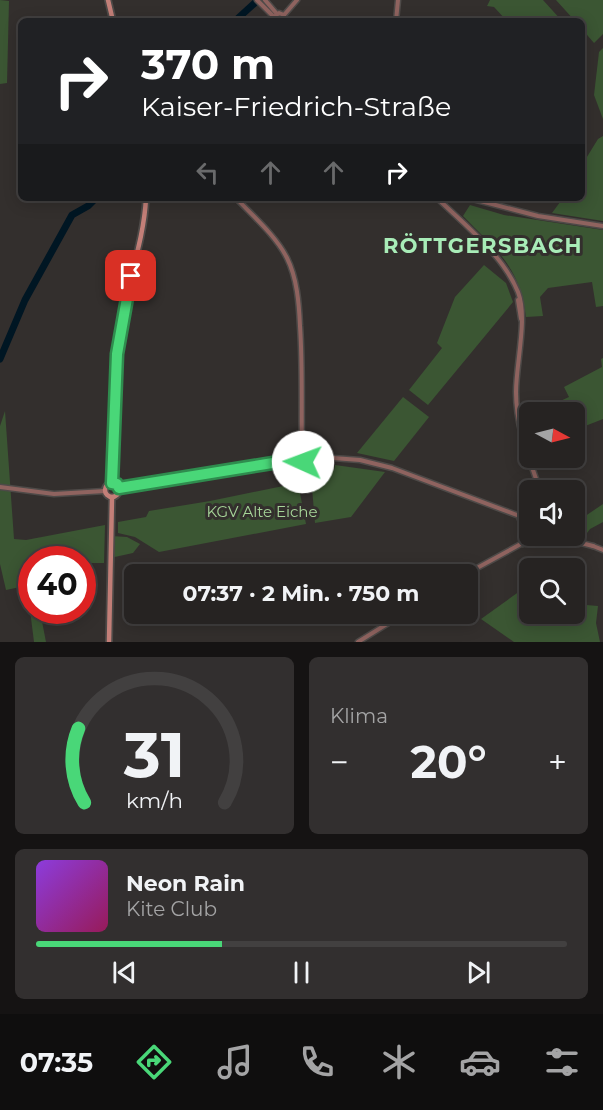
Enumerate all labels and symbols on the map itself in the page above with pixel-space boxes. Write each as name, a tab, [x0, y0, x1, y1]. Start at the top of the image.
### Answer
district label: RÖTTGERSBACH	[383, 232, 583, 258]
pin	[105, 250, 156, 301]
north arrow	[519, 402, 585, 468]
position arrow	[271, 430, 335, 494]
park label: KGV Alte Eiche	[206, 502, 318, 521]
speed limit sign: 40	[18, 546, 96, 624]

